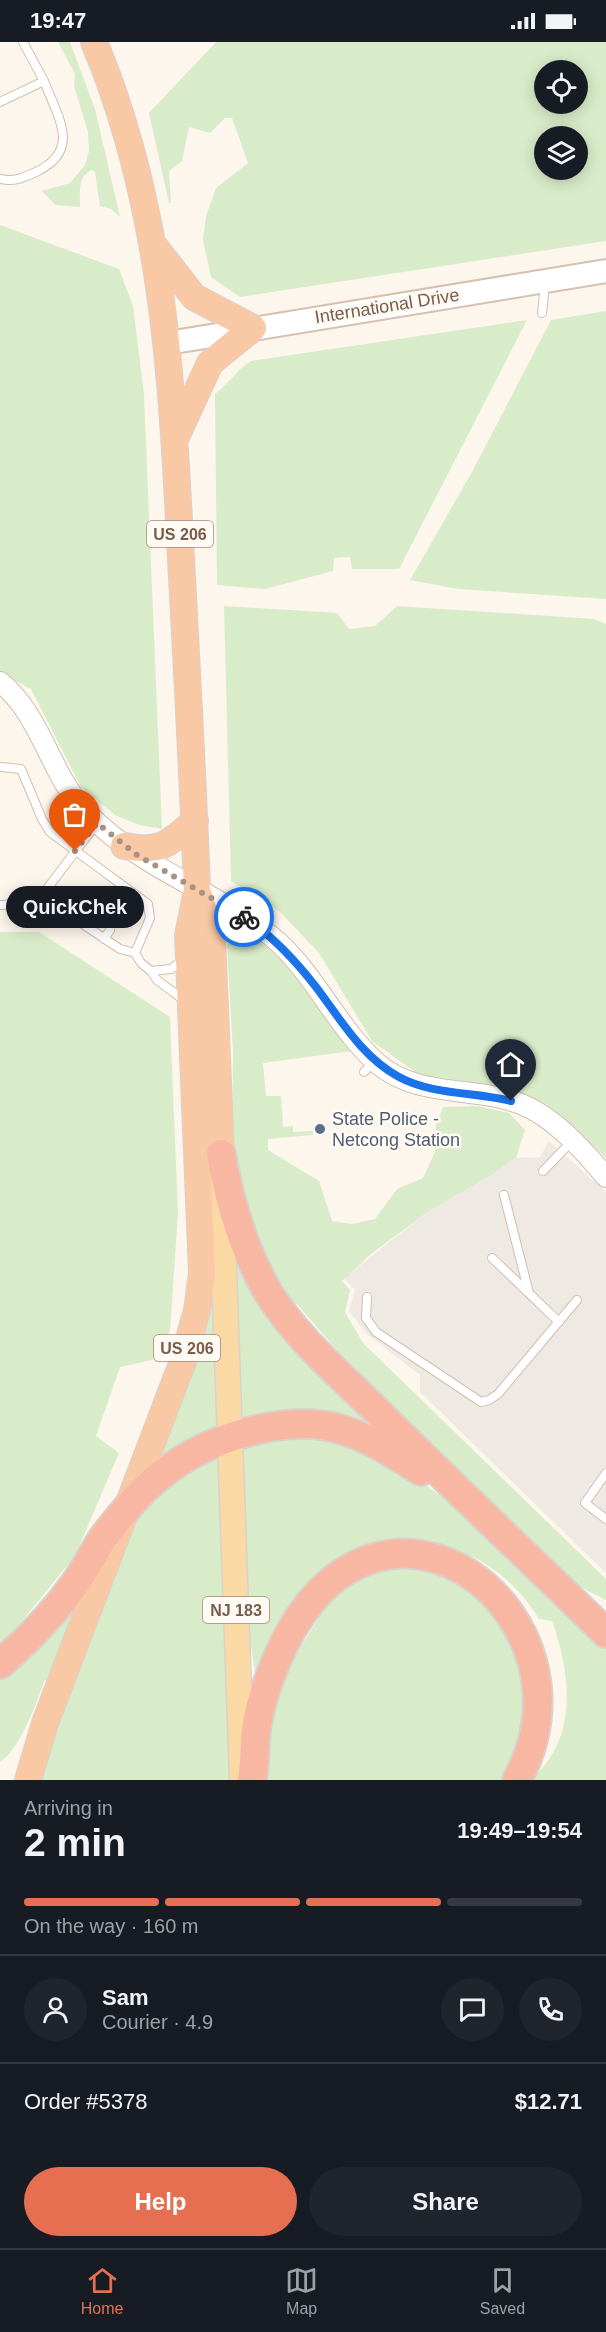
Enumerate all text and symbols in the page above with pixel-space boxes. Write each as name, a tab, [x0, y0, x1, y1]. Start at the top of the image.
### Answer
text: 19:47	[30, 8, 86, 33]
map controls	[534, 60, 588, 180]
button: locate	[534, 60, 588, 114]
button: layers	[534, 126, 588, 180]
street label: International Drive	[313, 285, 461, 327]
road number: US 206	[147, 521, 213, 547]
pin	[49, 789, 100, 851]
icon: bag	[58, 798, 91, 831]
callout: QuickChek	[6, 887, 144, 929]
courier	[214, 887, 274, 947]
text: QuickChek	[23, 896, 127, 918]
icon: bike	[228, 901, 261, 934]
pin	[485, 1039, 536, 1101]
icon: home	[494, 1048, 527, 1081]
place label: State Police - Netcong Station	[332, 1109, 460, 1150]
marker: State Police - Netcong Station	[313, 1122, 327, 1136]
road number: US 206	[154, 1335, 220, 1361]
road number: NJ 183	[203, 1597, 269, 1623]
text: Arriving in	[24, 1797, 113, 1819]
text: 19:49–19:54	[457, 1818, 582, 1843]
text: 2 min	[24, 1821, 126, 1864]
text: On the way · 160 m	[24, 1915, 199, 1937]
button: person	[24, 1978, 87, 2041]
button: chat	[441, 1978, 504, 2041]
button: phone	[519, 1978, 582, 2041]
text: Sam	[102, 1985, 148, 2010]
text: Courier · 4.9	[102, 2011, 213, 2033]
text: Order #5378	[24, 2089, 148, 2114]
text: $12.71	[515, 2089, 582, 2114]
button: Help	[24, 2167, 297, 2236]
button: Share	[309, 2167, 582, 2236]
tab: Home	[81, 2264, 124, 2318]
tab: Map	[285, 2264, 318, 2318]
tab: Saved	[480, 2264, 525, 2318]

